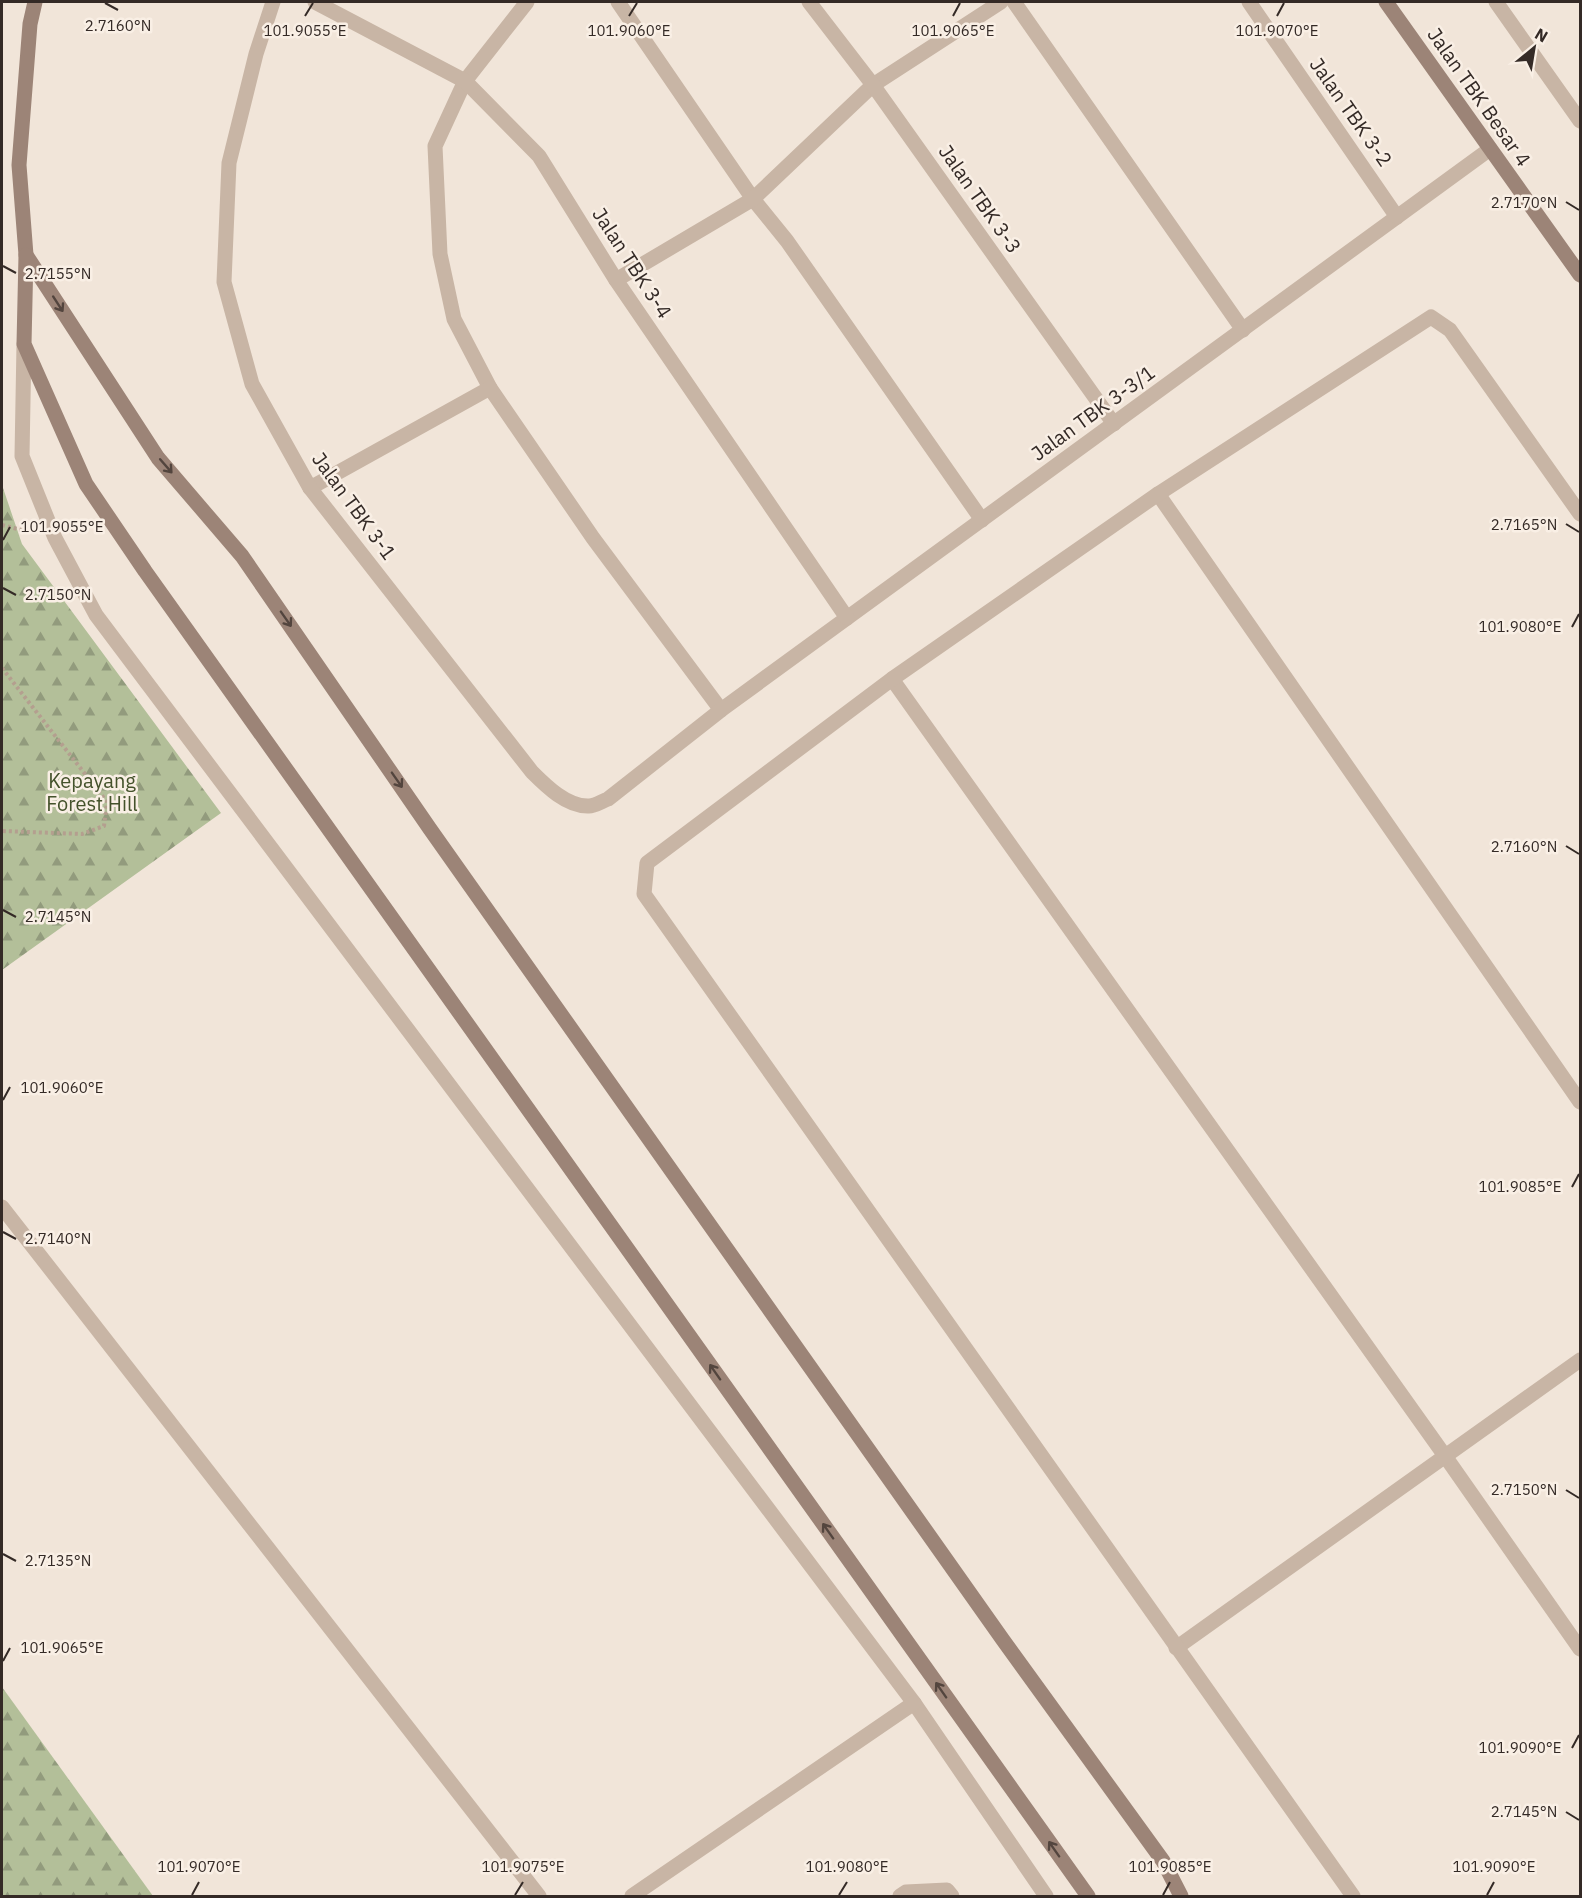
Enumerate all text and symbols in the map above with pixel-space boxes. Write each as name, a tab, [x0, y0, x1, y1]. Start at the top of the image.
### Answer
text: 2.7160°N	[85, 16, 151, 35]
north arrow	[1504, 18, 1564, 78]
text: 101.9055°E	[264, 21, 346, 40]
text: 101.9060°E	[588, 21, 670, 40]
text: 101.9065°E	[912, 21, 994, 40]
text: 101.9070°E	[1236, 21, 1318, 40]
street label: Jalan TBK Besar 4	[1421, 22, 1537, 171]
text: N	[1531, 23, 1552, 47]
street label: Jalan TBK 3-2	[1304, 52, 1399, 171]
street label: Jalan TBK 3-3	[933, 139, 1028, 258]
text: 2.7170°N	[1491, 193, 1557, 212]
street label: Jalan TBK 3-4	[587, 202, 678, 323]
text: 2.7155°N	[25, 264, 91, 283]
one-way arrow	[52, 295, 64, 312]
street label: Jalan TBK 3-3/1	[1025, 359, 1160, 467]
street label: Jalan TBK 3-1	[306, 446, 403, 565]
one-way arrow	[159, 458, 172, 474]
text: 2.7165°N	[1491, 515, 1557, 534]
text: 101.9055°E	[21, 517, 103, 536]
text: 2.7150°N	[25, 585, 91, 604]
one-way arrow	[280, 611, 292, 627]
text: 101.9080°E	[1479, 617, 1561, 636]
park label: Kepayang Forest Hill	[46, 767, 138, 817]
one-way arrow	[391, 771, 403, 787]
text: 2.7160°N	[1491, 837, 1557, 856]
text: 2.7145°N	[25, 907, 91, 926]
text: 101.9060°E	[21, 1078, 103, 1097]
text: 101.9085°E	[1479, 1177, 1561, 1196]
text: 2.7140°N	[25, 1229, 91, 1248]
one-way arrow	[709, 1365, 721, 1381]
text: 2.7150°N	[1491, 1480, 1557, 1499]
one-way arrow	[822, 1523, 834, 1540]
text: 2.7135°N	[25, 1551, 91, 1570]
text: 101.9065°E	[21, 1638, 103, 1657]
one-way arrow	[935, 1682, 947, 1698]
text: 101.9090°E	[1479, 1738, 1561, 1757]
text: 2.7145°N	[1491, 1802, 1557, 1821]
one-way arrow	[1048, 1841, 1060, 1857]
text: 101.9070°E	[158, 1857, 240, 1876]
text: 101.9075°E	[482, 1857, 564, 1876]
text: 101.9080°E	[806, 1857, 888, 1876]
text: 101.9085°E	[1129, 1857, 1211, 1876]
text: 101.9090°E	[1453, 1857, 1535, 1876]

